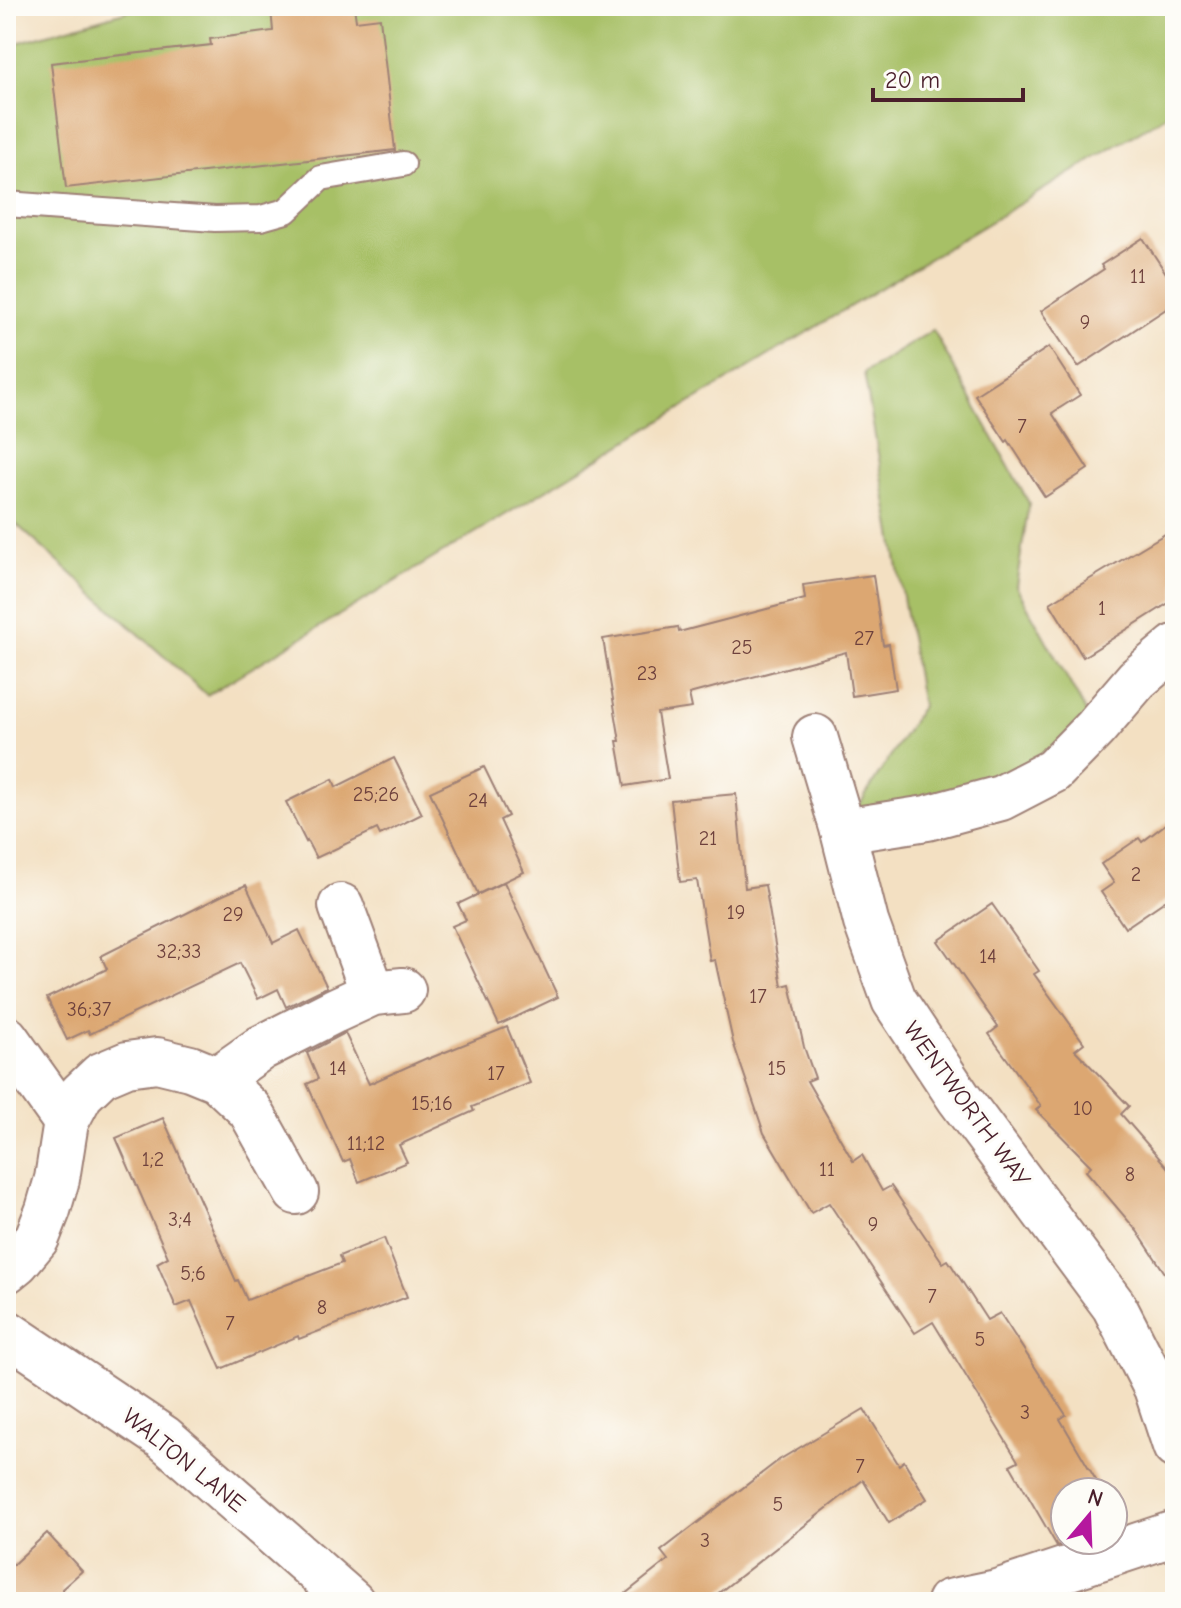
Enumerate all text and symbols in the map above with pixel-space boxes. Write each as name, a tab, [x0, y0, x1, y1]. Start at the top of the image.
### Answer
scale bar	[873, 52, 1023, 102]
text: 20 m	[885, 66, 940, 94]
house number: 11	[1130, 265, 1146, 288]
house number: 9	[1080, 311, 1090, 334]
house number: 7	[1017, 415, 1027, 438]
house number: 1	[1098, 597, 1106, 620]
house number: 27	[854, 627, 874, 650]
house number: 25	[731, 636, 753, 659]
house number: 23	[637, 662, 657, 685]
house number: 25;26	[353, 783, 399, 806]
house number: 24	[468, 789, 488, 812]
house number: 21	[699, 827, 717, 850]
house number: 2	[1131, 863, 1141, 886]
house number: 19	[727, 901, 745, 924]
house number: 29	[222, 903, 244, 926]
house number: 32;33	[157, 940, 201, 963]
house number: 14	[979, 945, 997, 968]
house number: 17	[749, 985, 767, 1008]
house number: 36;37	[67, 998, 112, 1021]
street label: WENTWORTH WAY	[898, 1016, 1037, 1193]
house number: 14	[329, 1057, 347, 1080]
house number: 15	[768, 1057, 786, 1080]
house number: 17	[487, 1062, 505, 1085]
house number: 15;16	[411, 1092, 453, 1115]
house number: 10	[1073, 1097, 1093, 1120]
house number: 11;12	[347, 1132, 385, 1155]
house number: 1;2	[142, 1148, 164, 1171]
house number: 11	[819, 1158, 835, 1181]
house number: 8	[1125, 1163, 1135, 1186]
house number: 3;4	[168, 1208, 192, 1231]
house number: 9	[868, 1213, 878, 1236]
house number: 5;6	[180, 1262, 206, 1285]
house number: 7	[927, 1285, 937, 1308]
house number: 8	[317, 1296, 327, 1319]
house number: 7	[225, 1312, 235, 1335]
house number: 5	[975, 1328, 985, 1351]
house number: 3	[1020, 1401, 1030, 1424]
street label: WALTON LANE	[117, 1402, 251, 1518]
house number: 7	[855, 1455, 865, 1478]
north arrow	[1049, 1476, 1129, 1556]
text: N	[1084, 1483, 1106, 1513]
house number: 5	[773, 1493, 783, 1516]
house number: 3	[700, 1529, 710, 1552]

